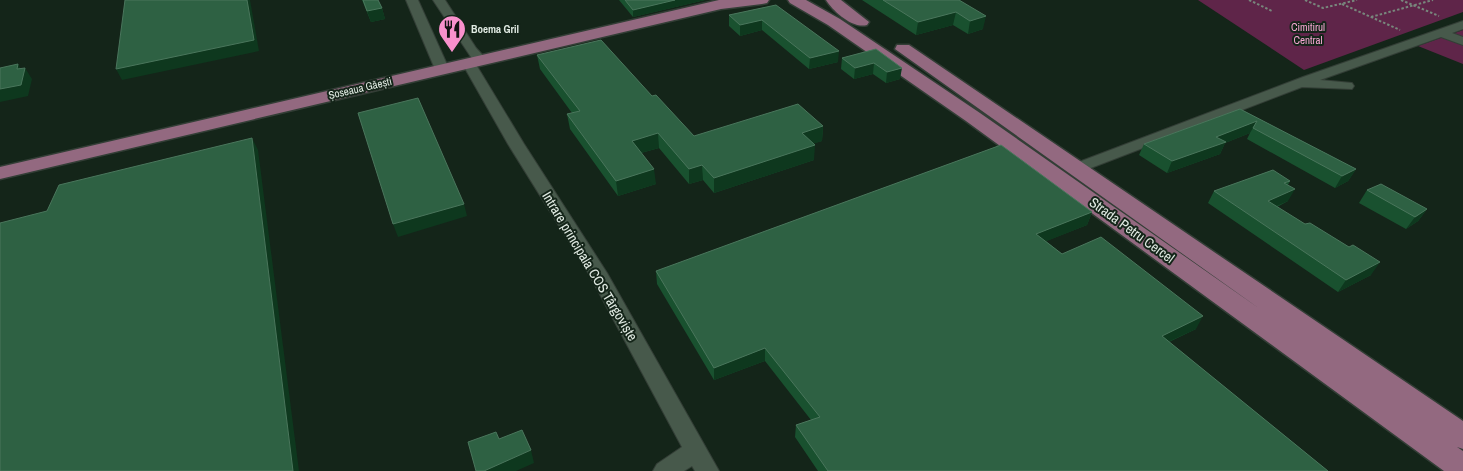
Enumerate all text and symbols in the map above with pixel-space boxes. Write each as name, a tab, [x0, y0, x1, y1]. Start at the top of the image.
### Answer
restaurant icon: Boema Gril	[437, 14, 467, 53]
park label: Cimitirul Central	[1291, 20, 1325, 47]
place label: Boema Gril	[471, 22, 519, 36]
street label: Șoseaua Găești	[327, 74, 393, 102]
street label: Intrare principala COS Târgoviște	[538, 188, 642, 344]
street label: Strada Petru Cercel	[1086, 193, 1178, 267]

